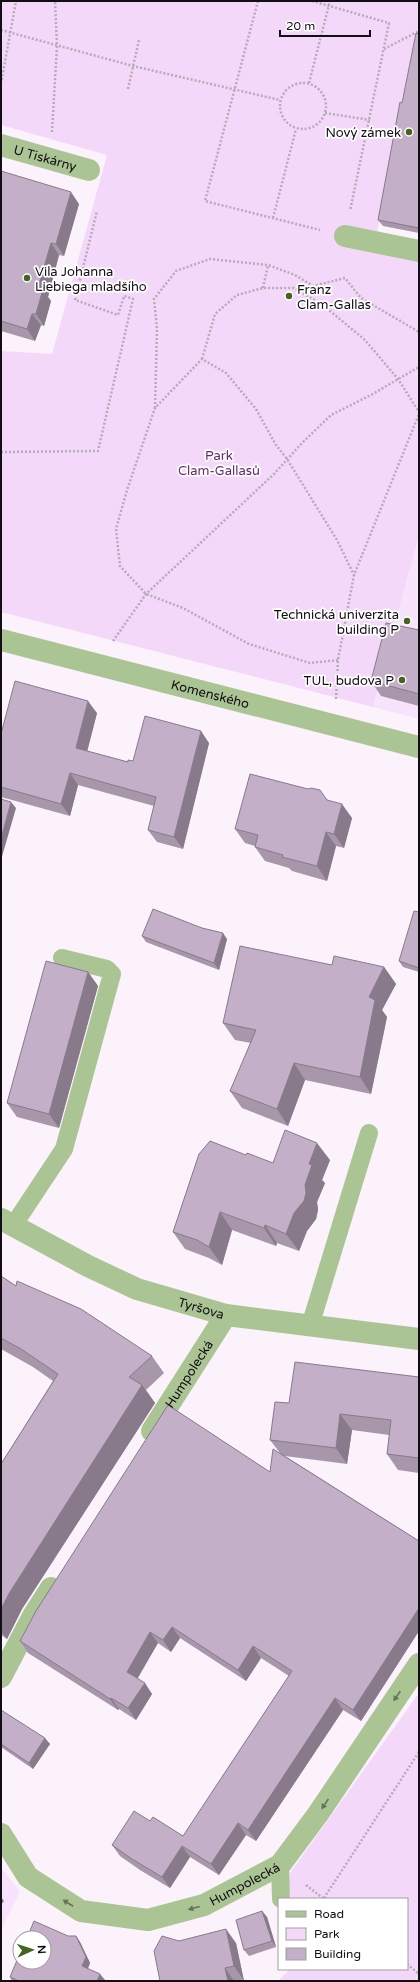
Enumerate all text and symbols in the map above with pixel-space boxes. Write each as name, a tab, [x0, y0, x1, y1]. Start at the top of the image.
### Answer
scale bar	[280, 12, 370, 38]
text: 20 m	[286, 19, 315, 33]
place label: Nový zámek	[326, 125, 401, 141]
marker: Nový zámek	[404, 127, 414, 137]
street label: U Tiskárny	[12, 142, 78, 175]
place label: Vila Johanna Liebiega mladšího	[35, 264, 147, 295]
marker: Vila Johanna Liebiega mladšího	[22, 273, 32, 283]
place label: Franz Clam-Gallas	[297, 282, 371, 313]
marker: Franz Clam-Gallas	[284, 291, 294, 301]
park label: Park Clam-Gallasů	[178, 448, 260, 479]
place label: Technická univerzita building P	[274, 607, 399, 638]
marker: Technická univerzita building P	[402, 616, 412, 626]
place label: TUL, budova P	[304, 673, 394, 689]
marker: TUL, budova P	[397, 675, 407, 685]
street label: Komenského	[169, 677, 251, 712]
street label: Tyršova	[176, 1294, 226, 1323]
street label: Humpolecká	[162, 1337, 217, 1411]
one-way arrow	[393, 1691, 401, 1702]
one-way arrow	[321, 1799, 329, 1809]
street label: Humpolecká	[207, 1859, 283, 1910]
legend	[278, 1898, 408, 1970]
one-way arrow	[62, 1899, 74, 1906]
one-way arrow	[187, 1905, 199, 1911]
text: Road	[314, 1907, 344, 1921]
text: Park	[314, 1927, 340, 1941]
north arrow	[12, 1930, 52, 1970]
text: N	[35, 1945, 48, 1954]
text: Building	[314, 1947, 361, 1961]

